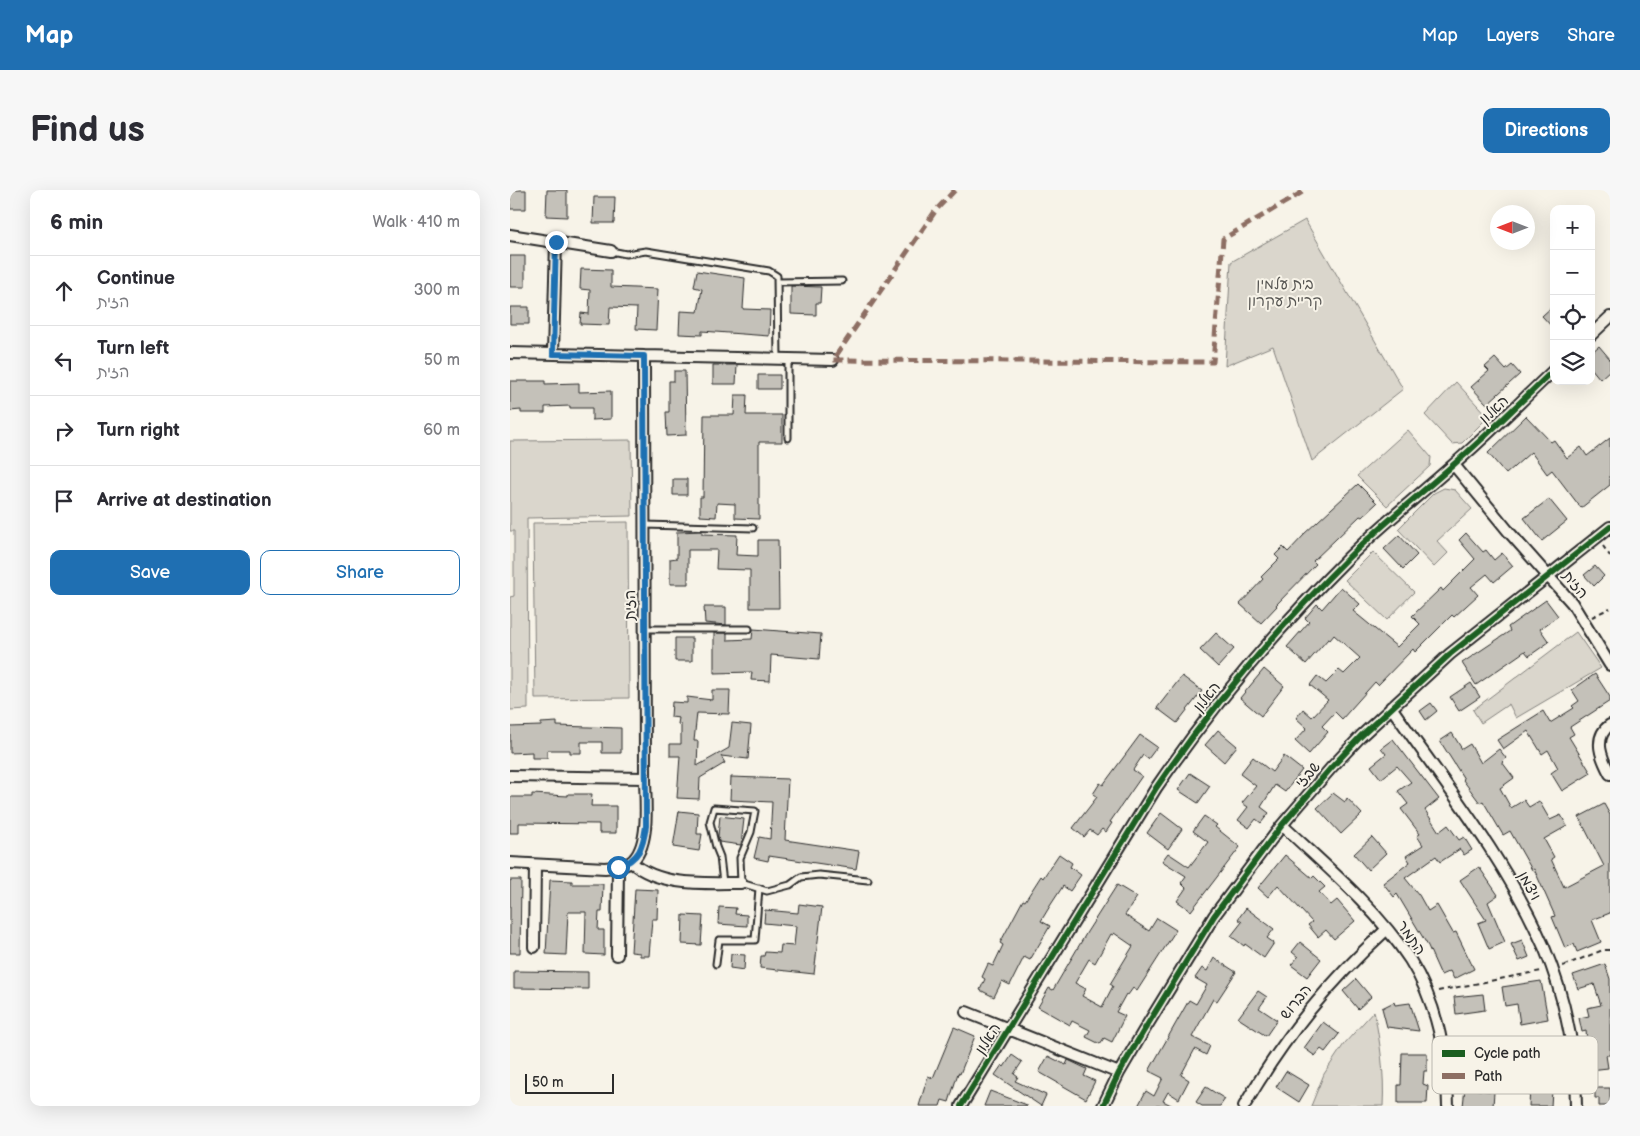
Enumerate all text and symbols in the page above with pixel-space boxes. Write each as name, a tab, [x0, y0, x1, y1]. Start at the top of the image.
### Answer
text: Map	[25, 21, 73, 50]
text: Map	[1422, 25, 1458, 46]
text: Layers	[1486, 25, 1539, 46]
text: Share	[1567, 25, 1615, 46]
button: Directions	[1483, 108, 1610, 153]
text: Find us	[30, 109, 145, 152]
north arrow	[1490, 205, 1535, 250]
map controls	[1550, 205, 1595, 385]
button: +	[1550, 205, 1595, 250]
text: 6 min	[50, 210, 103, 235]
text: Walk · 410 m	[373, 213, 460, 232]
route end	[545, 231, 568, 254]
button: −	[1550, 250, 1595, 295]
text: Continue	[97, 267, 175, 290]
park label: בית עלמין קריית עקרון	[1248, 275, 1322, 311]
icon: ahead	[50, 277, 78, 305]
text: 300 m	[414, 281, 460, 300]
text: הזית	[97, 293, 129, 312]
button: locate	[1550, 295, 1595, 340]
text: Turn left	[97, 337, 169, 360]
button: layers	[1550, 340, 1595, 385]
icon: left	[50, 347, 78, 375]
text: 50 m	[424, 351, 460, 370]
text: הזית	[97, 363, 129, 382]
street label: האלון	[1475, 392, 1513, 428]
icon: right	[50, 417, 78, 445]
text: Turn right	[97, 419, 180, 442]
text: 60 m	[423, 421, 460, 440]
icon: arrive	[50, 487, 78, 515]
text: Arrive at destination	[97, 489, 272, 512]
button: Save	[50, 550, 250, 595]
button: Share	[260, 550, 460, 595]
street label: הזית	[1557, 566, 1592, 603]
street label: הזית	[621, 590, 640, 621]
street label: האלון	[1189, 678, 1225, 716]
street label: שבזי	[1291, 758, 1325, 792]
route start	[607, 856, 630, 879]
street label: ויצמן	[1513, 868, 1545, 904]
street label: התמר	[1392, 917, 1430, 959]
street label: הברוש	[1276, 980, 1316, 1024]
street label: האלון	[971, 1020, 1005, 1058]
legend	[1432, 1036, 1598, 1094]
text: Cycle path	[1474, 1045, 1541, 1062]
text: Path	[1474, 1068, 1502, 1085]
scale bar	[525, 1071, 614, 1094]
text: 50 m	[532, 1074, 564, 1091]

